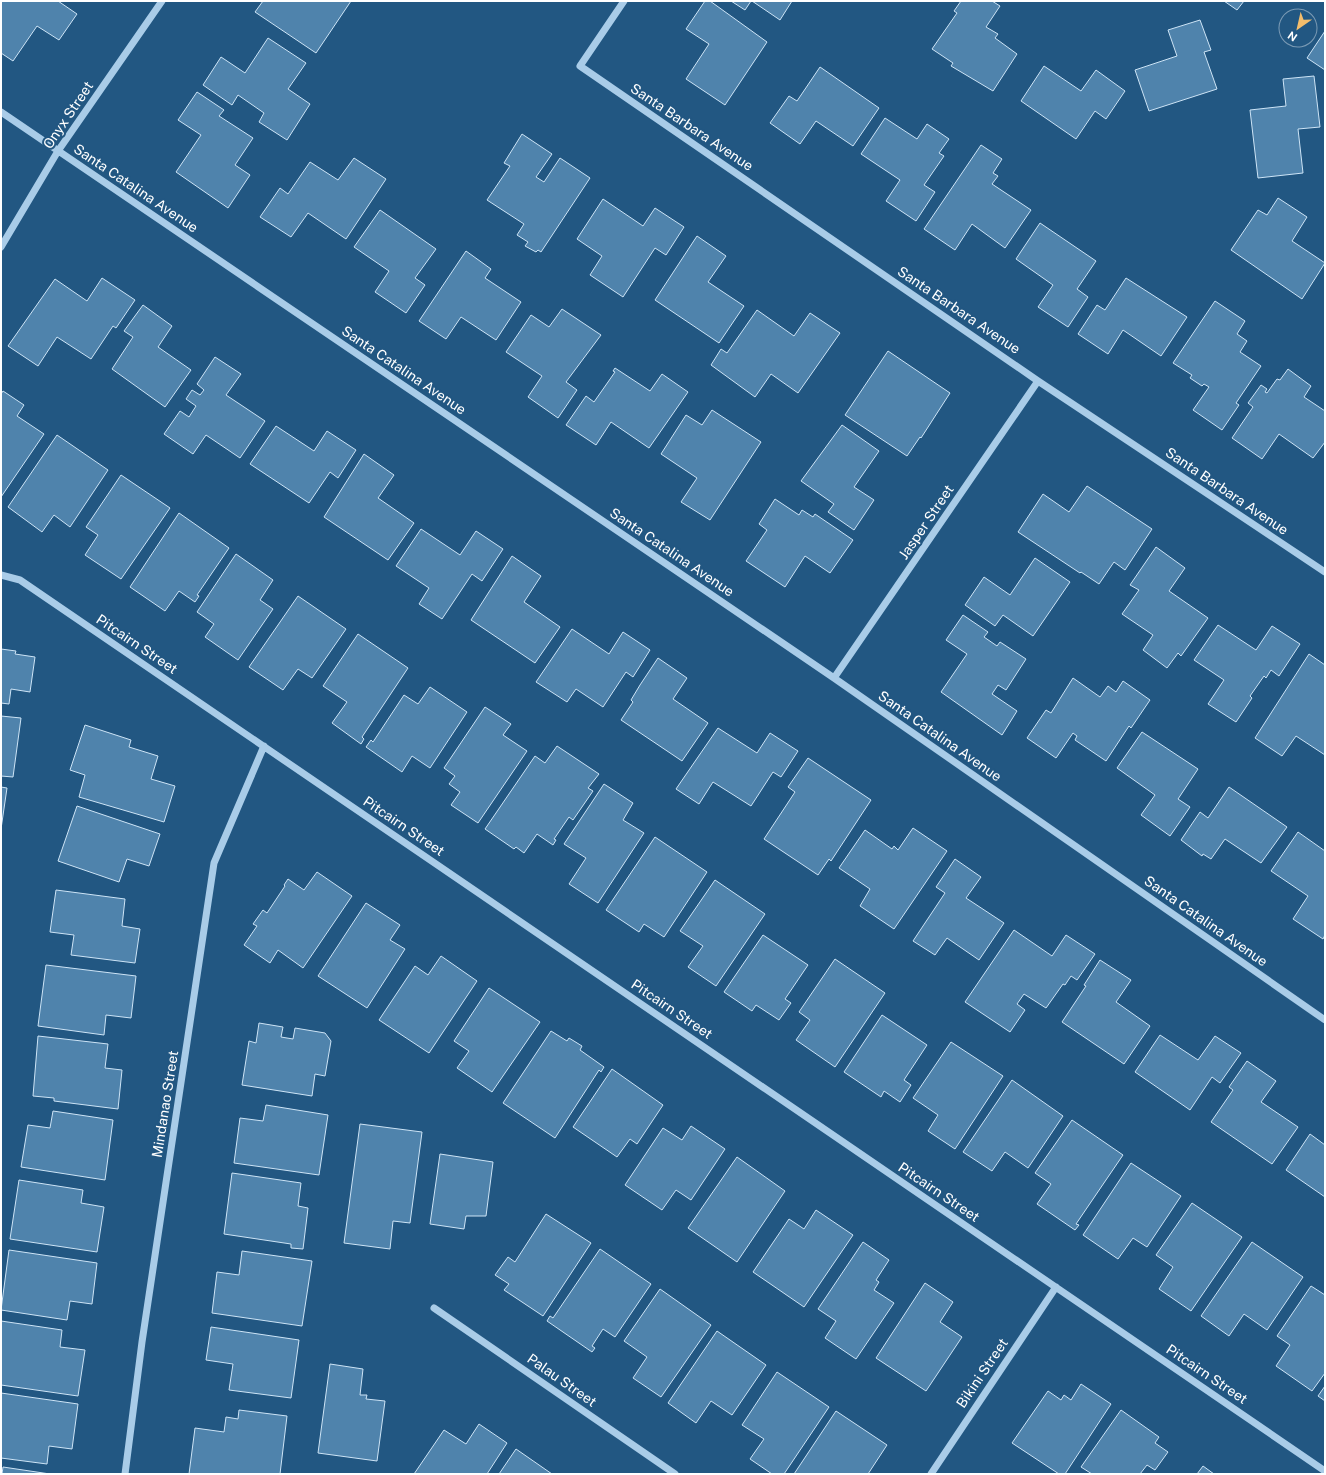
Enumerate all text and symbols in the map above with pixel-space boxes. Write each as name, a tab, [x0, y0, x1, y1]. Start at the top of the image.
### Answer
north arrow	[1278, 8, 1318, 48]
text: N	[1285, 29, 1299, 44]
street label: Onyx Street	[40, 78, 96, 152]
street label: Santa Barbara Avenue	[628, 80, 756, 174]
street label: Santa Catalina Avenue	[71, 140, 201, 236]
street label: Santa Barbara Avenue	[895, 263, 1023, 357]
street label: Santa Catalina Avenue	[339, 322, 469, 418]
street label: Santa Barbara Avenue	[1163, 444, 1291, 538]
street label: Jasper Street	[895, 482, 957, 562]
street label: Santa Catalina Avenue	[607, 504, 737, 600]
street label: Pitcairn Street	[93, 611, 181, 677]
street label: Santa Catalina Avenue	[875, 687, 1005, 785]
street label: Pitcairn Street	[360, 793, 448, 859]
street label: Santa Catalina Avenue	[1141, 872, 1271, 970]
street label: Pitcairn Street	[628, 976, 716, 1042]
street label: Mindanao Street	[149, 1049, 181, 1159]
street label: Pitcairn Street	[895, 1159, 983, 1225]
street label: Bikini Street	[953, 1335, 1011, 1411]
street label: Pitcairn Street	[1163, 1341, 1251, 1407]
street label: Palau Street	[524, 1350, 600, 1410]

